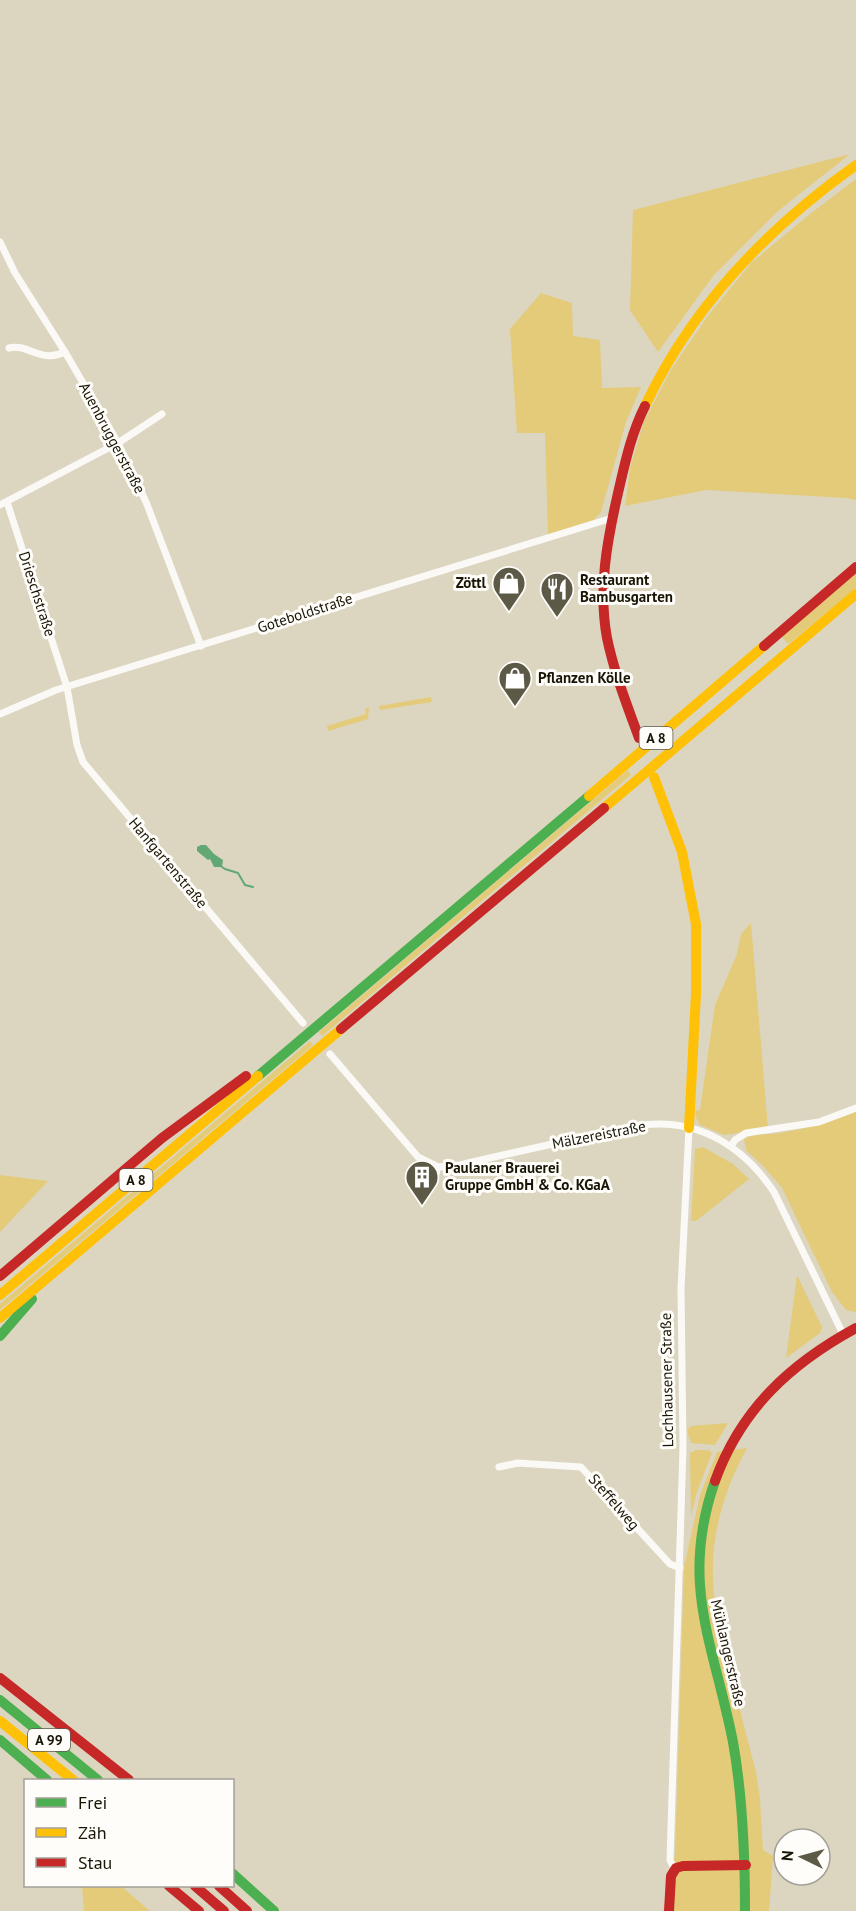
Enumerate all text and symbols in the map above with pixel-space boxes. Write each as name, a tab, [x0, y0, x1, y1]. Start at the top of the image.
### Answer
street label: Auenbruggerstraße	[75, 379, 150, 497]
street label: Drieschstraße	[15, 549, 60, 639]
shop icon: Zöttl	[491, 565, 527, 612]
place label: Restaurant Bambusgarten	[580, 570, 673, 606]
restaurant icon: Restaurant Bambusgarten	[539, 571, 575, 618]
place label: Zöttl	[456, 573, 487, 592]
street label: Goteboldstraße	[255, 588, 355, 637]
shop icon: Pflanzen Kölle	[497, 660, 533, 707]
place label: Pflanzen Kölle	[538, 668, 631, 687]
road number: A 8	[640, 727, 672, 749]
street label: Hanfgartenstraße	[125, 813, 212, 912]
street label: Mälzereistraße	[550, 1116, 647, 1153]
place label: Paulaner Brauerei Gruppe GmbH & Co. KGaA	[445, 1158, 611, 1194]
building icon: Paulaner Brauerei Gruppe GmbH & Co. KGaA	[404, 1159, 440, 1206]
road number: A 8	[120, 1169, 152, 1191]
street label: Lochhausener Straße	[656, 1313, 677, 1447]
street label: Steffelweg	[585, 1470, 644, 1534]
street label: Mühlangerstraße	[707, 1597, 750, 1708]
road number: A 99	[28, 1729, 70, 1751]
legend	[24, 1779, 234, 1887]
text: Frei	[78, 1791, 107, 1814]
text: Zäh	[78, 1821, 107, 1844]
north arrow	[772, 1827, 832, 1887]
text: N	[777, 1850, 797, 1862]
text: Stau	[78, 1851, 112, 1874]

